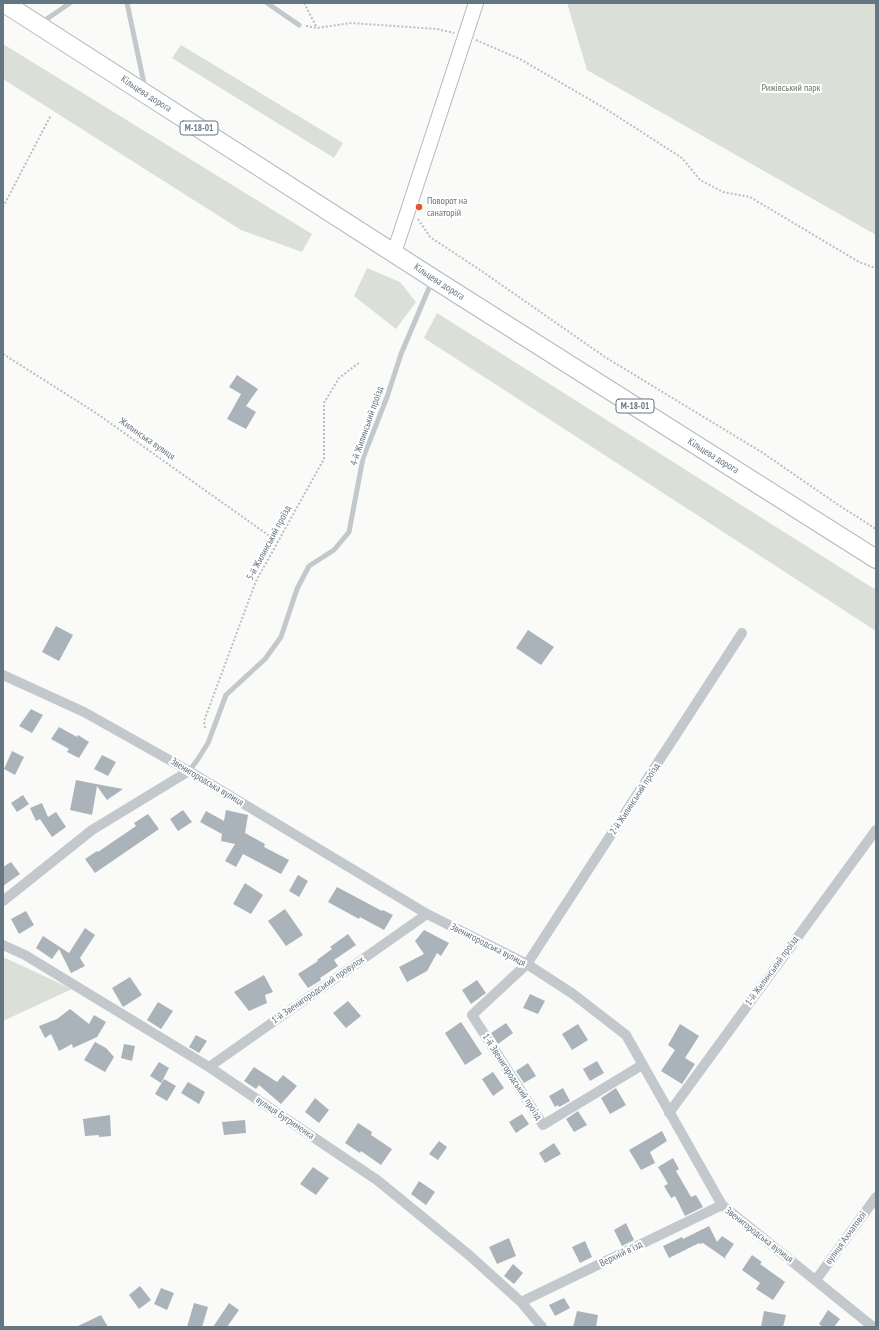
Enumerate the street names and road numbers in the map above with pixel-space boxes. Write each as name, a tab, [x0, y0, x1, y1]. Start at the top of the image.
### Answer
street label: Кільцева дорога	[118, 73, 174, 115]
road number: М-18-01	[180, 121, 218, 135]
street label: Кільцева дорога	[411, 261, 467, 303]
street label: 4-й Жилинський проїзд	[348, 385, 386, 467]
road number: М-18-01	[616, 399, 654, 413]
street label: Жилинська вулиця	[117, 415, 177, 463]
street label: Кільцева дорога	[685, 436, 741, 476]
street label: 5-й Жилинський проїзд	[244, 504, 294, 582]
street label: Звенигородська вулиця	[168, 755, 246, 809]
street label: 2-й Жилинський проїзд	[607, 761, 663, 837]
street label: Звенигородська вулиця	[448, 921, 528, 969]
street label: 1-й Жилинський проїзд	[743, 934, 801, 1008]
street label: 1-й Звенигородський провулок	[269, 953, 367, 1027]
street label: 1-й Звенигородський проїзд	[480, 1032, 544, 1122]
street label: вулиця Бугрименка	[253, 1094, 317, 1142]
street label: Звенигородська вулиця	[723, 1205, 795, 1265]
street label: вулиця Ахматової	[823, 1209, 869, 1267]
street label: Верхній в'їзд	[598, 1238, 644, 1270]

